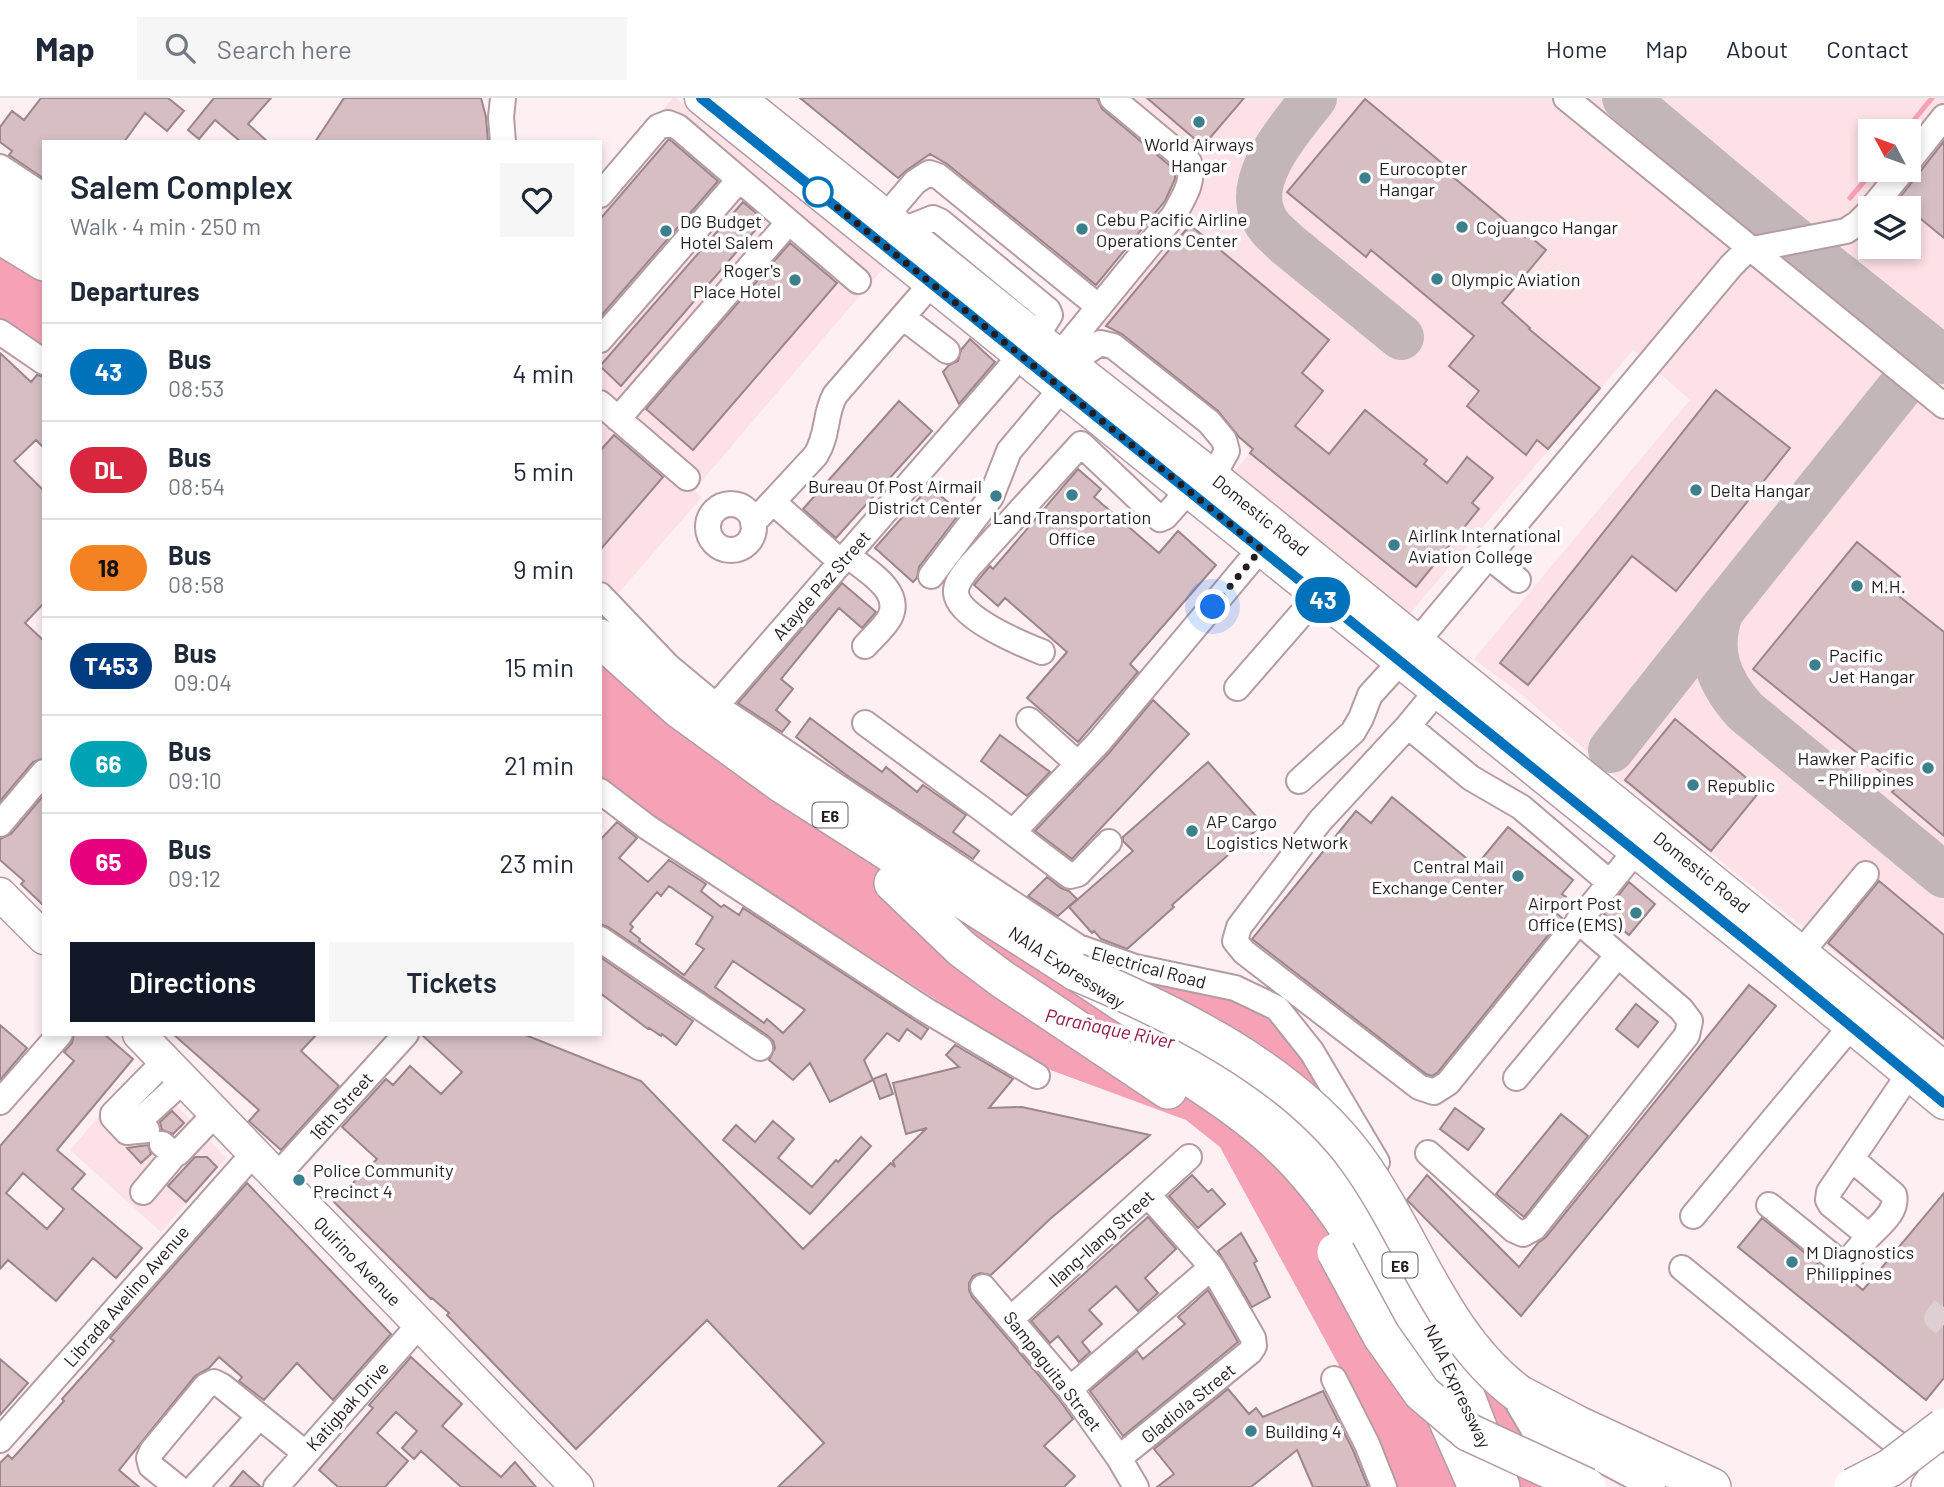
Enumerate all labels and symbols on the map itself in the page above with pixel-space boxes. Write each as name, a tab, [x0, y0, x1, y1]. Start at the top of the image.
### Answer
marker: World Airways Hangar	[1191, 114, 1207, 130]
north arrow	[1858, 119, 1922, 182]
place label: World Airways Hangar	[1144, 133, 1254, 176]
place label: Eurocopter Hangar	[1379, 157, 1468, 200]
marker: Eurocopter Hangar	[1357, 170, 1373, 186]
unlabelled marker	[803, 177, 833, 207]
place label: Cebu Pacific Airline Operations Center	[1096, 208, 1247, 251]
place label: DG Budget Hotel Salem	[680, 210, 773, 253]
place label: Cojuangco Hangar	[1476, 216, 1619, 238]
marker: Cojuangco Hangar	[1454, 219, 1470, 235]
marker: Cebu Pacific Airline Operations Center	[1074, 221, 1090, 237]
marker: DG Budget Hotel Salem	[658, 223, 674, 239]
place label: Roger's Place Hotel	[693, 259, 781, 302]
place label: Olympic Aviation	[1451, 268, 1580, 290]
marker: Olympic Aviation	[1429, 271, 1445, 287]
marker: Roger's Place Hotel	[787, 272, 803, 288]
street label: Domestic Road	[1208, 469, 1314, 561]
place label: Bureau Of Post Airmail District Center	[808, 475, 982, 518]
place label: Delta Hangar	[1710, 479, 1811, 501]
marker: Delta Hangar	[1688, 482, 1704, 498]
marker: Land Transportation Office	[1064, 487, 1080, 503]
marker: Bureau Of Post Airmail District Center	[988, 488, 1004, 504]
place label: Land Transportation Office	[993, 506, 1151, 549]
place label: Airlink International Aviation College	[1408, 524, 1561, 567]
street label: Atayde Paz Street	[767, 526, 875, 644]
marker: Airlink International Aviation College	[1386, 537, 1402, 553]
place label: M.H.	[1871, 575, 1906, 597]
line badge: 43	[1292, 577, 1354, 623]
marker: M.H.	[1849, 578, 1865, 594]
your location	[1195, 589, 1230, 624]
place label: Pacific Jet Hangar	[1829, 644, 1916, 687]
marker: Pacific Jet Hangar	[1807, 657, 1823, 673]
place label: Hawker Pacific - Philippines	[1798, 747, 1914, 790]
marker: Hawker Pacific - Philippines	[1920, 760, 1936, 776]
place label: Republic	[1707, 774, 1775, 796]
marker: Republic	[1685, 777, 1701, 793]
road number: E6	[812, 802, 848, 828]
place label: AP Cargo Logistics Network	[1206, 810, 1348, 853]
marker: AP Cargo Logistics Network	[1184, 823, 1200, 839]
street label: Domestic Road	[1649, 826, 1755, 918]
place label: Central Mail Exchange Center	[1371, 855, 1504, 898]
marker: Central Mail Exchange Center	[1510, 868, 1526, 884]
place label: Airport Post Office (EMS)	[1528, 892, 1622, 935]
marker: Airport Post Office (EMS)	[1628, 905, 1644, 921]
street label: NAIA Expressway	[1005, 921, 1129, 1013]
street label: Electrical Road	[1089, 941, 1209, 993]
water label: Parañaque River	[1043, 1003, 1178, 1053]
street label: 16th Street	[305, 1067, 377, 1145]
place label: Police Community Precinct 4	[313, 1159, 454, 1202]
marker: Police Community Precinct 4	[291, 1172, 307, 1188]
street label: Ilang-Ilang Street	[1044, 1185, 1158, 1291]
street label: Quirino Avenue	[310, 1212, 406, 1310]
street label: Librada Avelino Avenue	[59, 1221, 193, 1371]
place label: M Diagnostics Philippines	[1806, 1241, 1914, 1284]
road number: E6	[1382, 1252, 1418, 1278]
marker: M Diagnostics Philippines	[1784, 1254, 1800, 1270]
street label: Sampaguita Street	[999, 1307, 1107, 1435]
street label: NAIA Expressway	[1420, 1321, 1496, 1451]
street label: Katigbak Drive	[301, 1357, 393, 1455]
street label: Gladiola Street	[1137, 1358, 1239, 1448]
place label: Building 4	[1265, 1420, 1342, 1442]
marker: Building 4	[1243, 1423, 1259, 1439]

